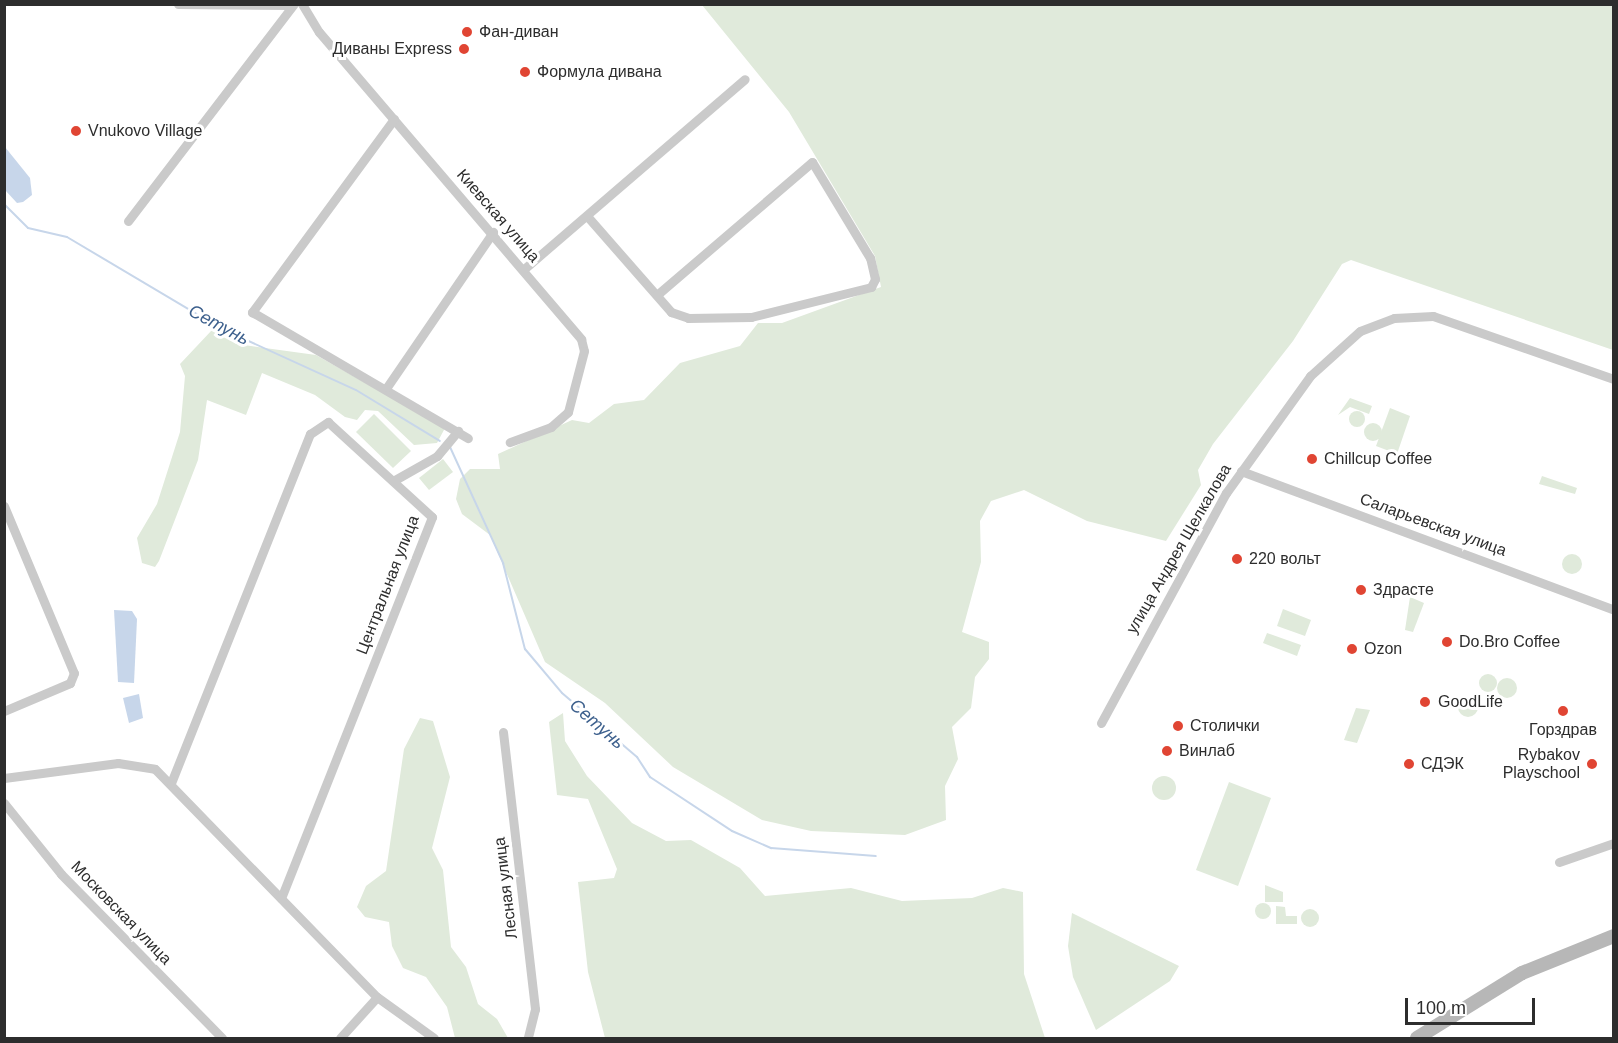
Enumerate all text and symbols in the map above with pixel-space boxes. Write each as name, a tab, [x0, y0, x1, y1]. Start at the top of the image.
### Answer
place label: Фан-диван	[479, 22, 559, 42]
marker: Фан-диван	[460, 25, 474, 39]
place label: Диваны Express	[332, 39, 452, 59]
marker: Диваны Express	[457, 42, 471, 56]
place label: Формула дивана	[537, 62, 662, 82]
marker: Формула дивана	[518, 65, 532, 79]
place label: Vnukovo Village	[88, 121, 202, 141]
marker: Vnukovo Village	[69, 124, 83, 138]
street label: Киевская улица	[452, 166, 544, 266]
water label: Сетунь	[185, 300, 253, 350]
place label: Chillcup Coffee	[1324, 449, 1432, 469]
marker: Chillcup Coffee	[1305, 452, 1319, 466]
street label: улица Андрея Щелкалова	[1122, 461, 1236, 637]
street label: Саларьевская улица	[1357, 490, 1509, 560]
street label: Центральная улица	[353, 513, 423, 657]
place label: 220 вольт	[1249, 549, 1321, 569]
marker: 220 вольт	[1230, 552, 1244, 566]
place label: Здрасте	[1373, 580, 1434, 600]
marker: Здрасте	[1354, 583, 1368, 597]
place label: Do.Bro Coffee	[1459, 632, 1560, 652]
marker: Do.Bro Coffee	[1440, 635, 1454, 649]
place label: Ozon	[1364, 639, 1402, 659]
marker: Ozon	[1345, 642, 1359, 656]
place label: GoodLife	[1438, 692, 1503, 712]
marker: GoodLife	[1416, 693, 1434, 711]
water label: Сетунь	[565, 694, 629, 754]
marker: Горздрав	[1556, 704, 1570, 718]
place label: Столички	[1190, 716, 1260, 736]
marker: Столички	[1171, 719, 1185, 733]
place label: Горздрав	[1529, 720, 1597, 740]
place label: Винлаб	[1179, 741, 1235, 761]
marker: Винлаб	[1160, 744, 1174, 758]
place label: Rybakov Playschool	[1503, 745, 1580, 783]
place label: СДЭК	[1421, 754, 1464, 774]
marker: СДЭК	[1402, 757, 1416, 771]
marker: Rybakov Playschool	[1585, 757, 1599, 771]
street label: Лесная улица	[490, 836, 522, 940]
street label: Московская улица	[67, 857, 175, 969]
scale bar	[1408, 986, 1538, 1024]
text: 100 m	[1416, 998, 1466, 1018]

